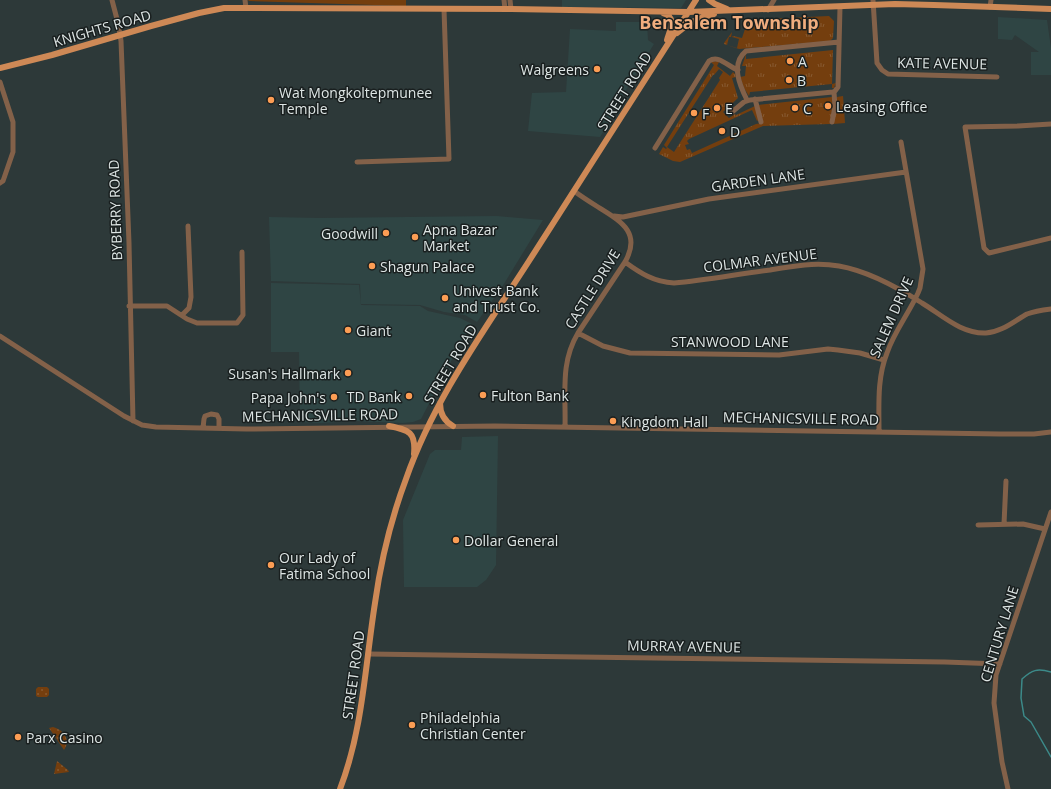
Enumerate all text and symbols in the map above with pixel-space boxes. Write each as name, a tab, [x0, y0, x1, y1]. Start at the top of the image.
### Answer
street label: KNIGHTS ROAD	[51, 5, 153, 51]
district label: Bensalem Township	[639, 10, 819, 34]
street label: STREET ROAD	[592, 48, 656, 134]
place label: A	[798, 52, 807, 71]
street label: KATE AVENUE	[897, 53, 987, 73]
marker: A	[785, 56, 795, 66]
place label: Walgreens	[520, 60, 589, 79]
marker: Walgreens	[592, 64, 602, 74]
place label: B	[797, 71, 806, 90]
marker: B	[784, 75, 794, 85]
place label: Wat Mongkoltepmunee Temple	[279, 83, 432, 118]
marker: Wat Mongkoltepmunee Temple	[266, 95, 276, 105]
place label: Leasing Office	[836, 97, 928, 116]
place label: E	[725, 99, 733, 118]
place label: C	[803, 99, 812, 118]
marker: Leasing Office	[823, 101, 833, 111]
marker: E	[712, 103, 722, 113]
marker: C	[790, 103, 800, 113]
place label: F	[702, 104, 709, 123]
marker: F	[689, 108, 699, 118]
place label: D	[730, 122, 740, 141]
marker: D	[717, 126, 727, 136]
street label: BYBERRY ROAD	[104, 159, 126, 261]
street label: GARDEN LANE	[710, 164, 806, 196]
place label: Apna Bazar Market	[423, 220, 498, 255]
place label: Goodwill	[321, 224, 378, 243]
marker: Goodwill	[381, 228, 391, 238]
marker: Apna Bazar Market	[410, 232, 420, 242]
street label: COLMAR AVENUE	[702, 244, 818, 276]
street label: CASTLE DRIVE	[560, 246, 624, 332]
place label: Shagun Palace	[380, 257, 475, 276]
marker: Shagun Palace	[367, 261, 377, 271]
street label: SALEM DRIVE	[865, 274, 917, 360]
place label: Univest Bank and Trust Co.	[453, 281, 540, 316]
marker: Univest Bank and Trust Co.	[440, 293, 450, 303]
place label: Giant	[356, 321, 391, 340]
street label: STREET ROAD	[419, 321, 481, 407]
marker: Giant	[343, 325, 353, 335]
street label: STANWOOD LANE	[671, 332, 789, 351]
place label: Susan's Hallmark	[228, 364, 341, 383]
marker: Susan's Hallmark	[343, 368, 353, 378]
place label: Fulton Bank	[491, 386, 569, 405]
place label: TD Bank	[347, 387, 402, 406]
place label: Papa John's	[251, 388, 326, 407]
marker: Fulton Bank	[478, 390, 488, 400]
marker: TD Bank	[404, 391, 414, 401]
marker: Papa John's	[329, 392, 339, 402]
street label: MECHANICSVILLE ROAD	[242, 404, 398, 426]
street label: MECHANICSVILLE ROAD	[723, 407, 879, 429]
place label: Kingdom Hall	[621, 412, 708, 431]
marker: Kingdom Hall	[608, 416, 618, 426]
place label: Dollar General	[464, 531, 558, 550]
marker: Dollar General	[451, 535, 461, 545]
place label: Our Lady of Fatima School	[279, 548, 370, 583]
marker: Our Lady of Fatima School	[266, 560, 276, 570]
street label: CENTURY LANE	[975, 584, 1023, 684]
street label: STREET ROAD	[337, 629, 369, 721]
street label: MURRAY AVENUE	[627, 636, 741, 656]
place label: Philadelphia Christian Center	[420, 708, 526, 743]
marker: Philadelphia Christian Center	[407, 720, 417, 730]
place label: Parx Casino	[26, 728, 103, 747]
marker: Parx Casino	[13, 732, 23, 742]

